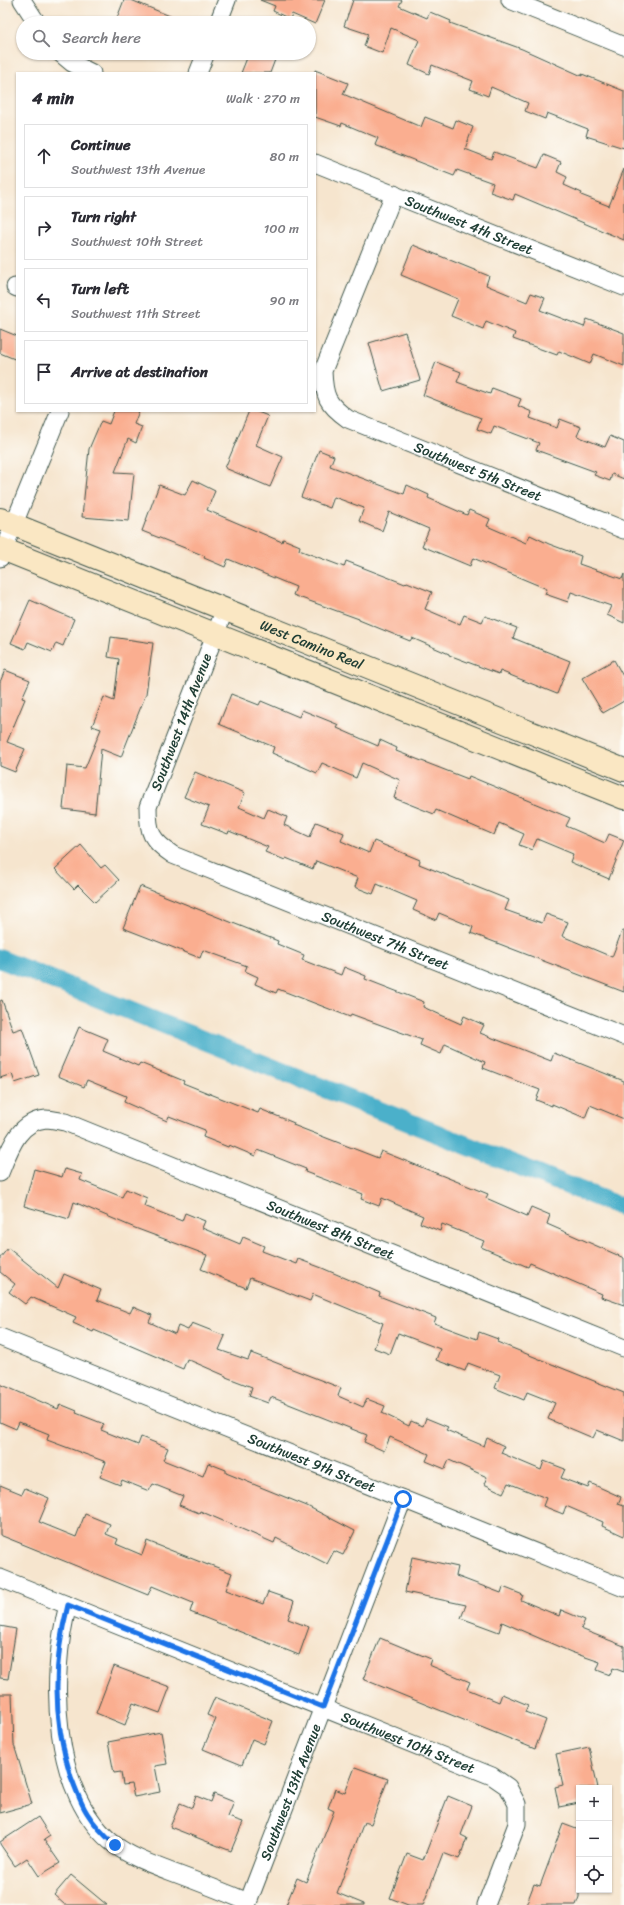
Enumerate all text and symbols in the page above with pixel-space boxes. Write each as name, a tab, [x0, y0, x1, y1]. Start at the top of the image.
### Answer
search box	[16, 16, 316, 60]
text: Search here	[62, 25, 141, 51]
icon: search	[30, 27, 52, 49]
text: 4 min	[32, 83, 74, 113]
text: Walk · 270 m	[226, 87, 300, 110]
text: Continue	[71, 132, 131, 158]
icon: ahead	[33, 145, 55, 167]
text: 80 m	[270, 145, 299, 168]
text: Southwest 13th Avenue	[71, 158, 205, 181]
street label: Southwest 4th Street	[401, 188, 537, 262]
text: Turn right	[71, 204, 136, 230]
icon: right	[33, 217, 55, 239]
text: 100 m	[264, 217, 299, 240]
text: Southwest 10th Street	[71, 230, 203, 253]
text: Turn left	[71, 276, 129, 302]
icon: left	[33, 289, 55, 311]
text: 90 m	[269, 289, 299, 312]
text: Southwest 11th Street	[71, 302, 200, 325]
text: Arrive at destination	[71, 359, 208, 385]
icon: arrive	[33, 361, 55, 383]
street label: Southwest 5th Street	[410, 435, 545, 509]
street label: West Camino Real	[256, 613, 368, 677]
street label: Southwest 14th Avenue	[144, 650, 219, 795]
street label: Southwest 7th Street	[318, 904, 453, 978]
street label: Southwest 8th Street	[263, 1193, 398, 1267]
street label: Southwest 9th Street	[244, 1426, 379, 1500]
route start	[394, 1490, 412, 1508]
street label: Southwest 10th Street	[337, 1705, 479, 1781]
street label: Southwest 13th Avenue	[253, 1720, 329, 1864]
map controls	[576, 1785, 612, 1893]
button: +	[576, 1785, 612, 1821]
button: −	[576, 1821, 612, 1857]
route end	[106, 1836, 124, 1854]
button: locate	[576, 1857, 612, 1893]

